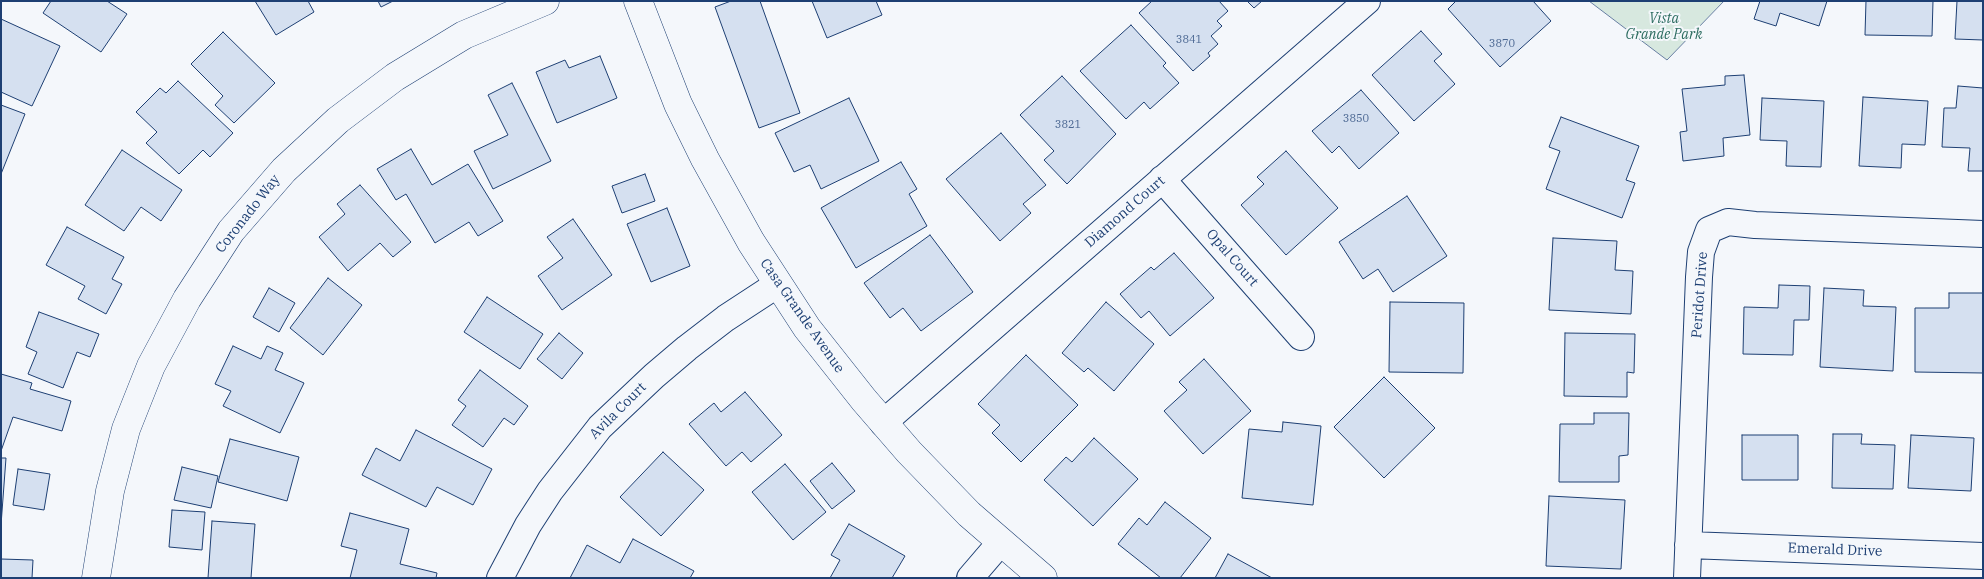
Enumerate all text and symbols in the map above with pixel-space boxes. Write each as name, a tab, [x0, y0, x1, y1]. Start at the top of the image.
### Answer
park label: Vista Grande Park	[1626, 11, 1702, 44]
house number: 3841	[1176, 33, 1202, 47]
house number: 3870	[1489, 37, 1515, 51]
house number: 3850	[1343, 112, 1369, 126]
house number: 3821	[1055, 118, 1081, 132]
street label: Coronado Way	[212, 171, 284, 257]
street label: Diamond Court	[1081, 173, 1169, 251]
street label: Opal Court	[1202, 226, 1262, 290]
street label: Peridot Drive	[1689, 251, 1711, 339]
street label: Casa Grande Avenue	[756, 256, 848, 376]
street label: Avila Court	[586, 379, 650, 443]
street label: Emerald Drive	[1787, 540, 1883, 560]

